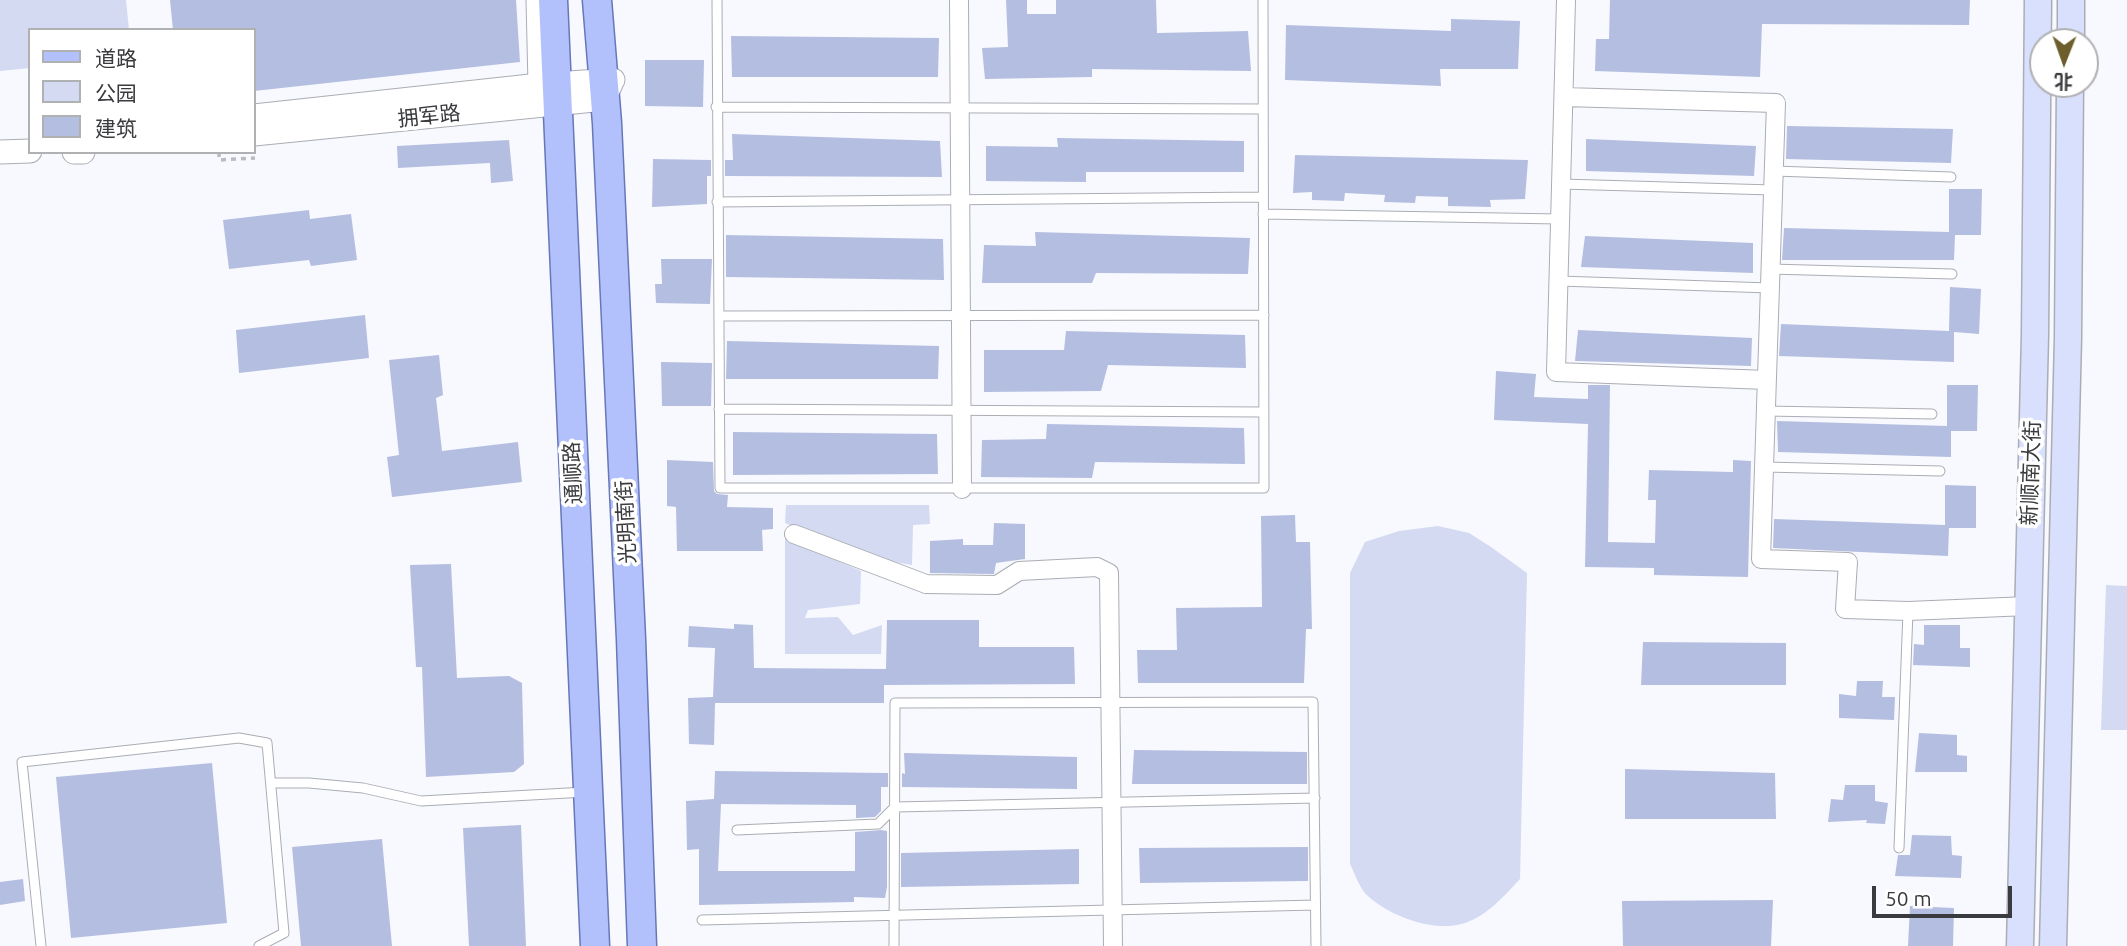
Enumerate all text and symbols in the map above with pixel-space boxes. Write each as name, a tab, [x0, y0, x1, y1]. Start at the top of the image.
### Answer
legend	[28, 28, 256, 154]
north arrow	[2029, 28, 2099, 98]
text: 道路	[95, 46, 137, 70]
text: 北	[2054, 71, 2073, 93]
text: 公园	[95, 81, 137, 105]
street label: 拥军路	[396, 100, 462, 132]
text: 建筑	[95, 116, 137, 140]
street label: 新顺南大街	[2017, 420, 2045, 526]
street label: 通顺路	[559, 441, 587, 505]
street label: 光明南街	[611, 479, 641, 565]
scale bar	[1875, 872, 2015, 916]
text: 50 m	[1885, 886, 1932, 910]

